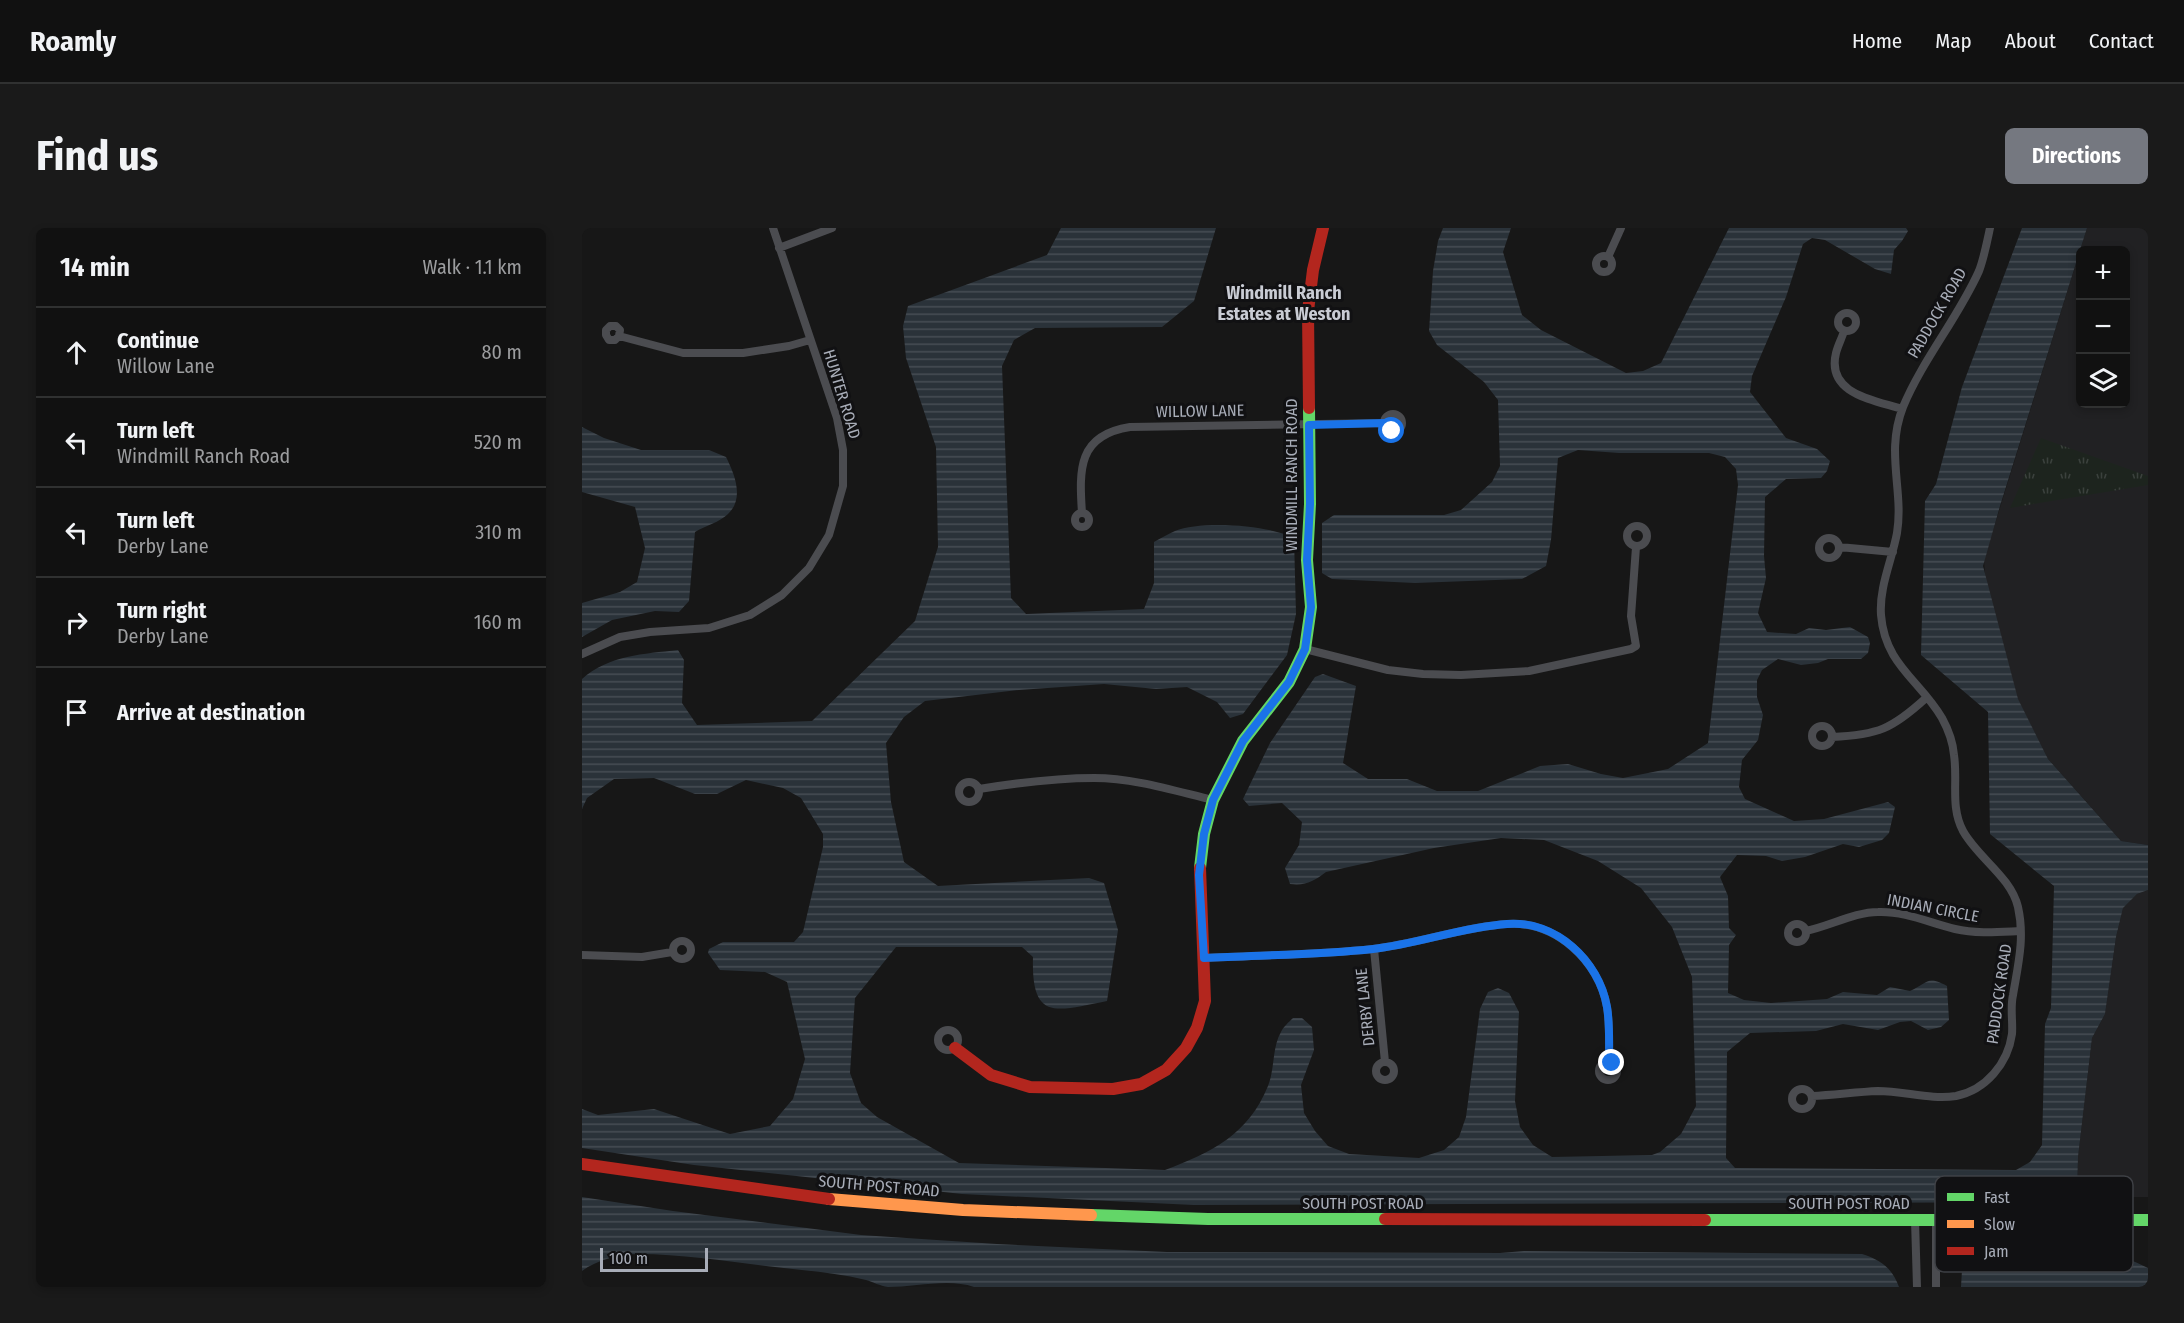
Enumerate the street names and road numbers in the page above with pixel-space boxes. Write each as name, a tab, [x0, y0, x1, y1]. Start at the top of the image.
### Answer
street label: PADDOCK ROAD	[1904, 265, 1970, 361]
street label: HUNTER ROAD	[819, 347, 865, 441]
street label: WINDMILL RANCH ROAD	[1282, 398, 1301, 552]
street label: WILLOW LANE	[1156, 401, 1244, 421]
street label: INDIAN CIRCLE	[1886, 890, 1980, 926]
street label: PADDOCK ROAD	[1983, 943, 2015, 1045]
street label: DERBY LANE	[1351, 967, 1379, 1047]
street label: SOUTH POST ROAD	[818, 1171, 940, 1201]
street label: SOUTH POST ROAD	[1302, 1194, 1424, 1213]
street label: SOUTH POST ROAD	[1788, 1194, 1910, 1213]

